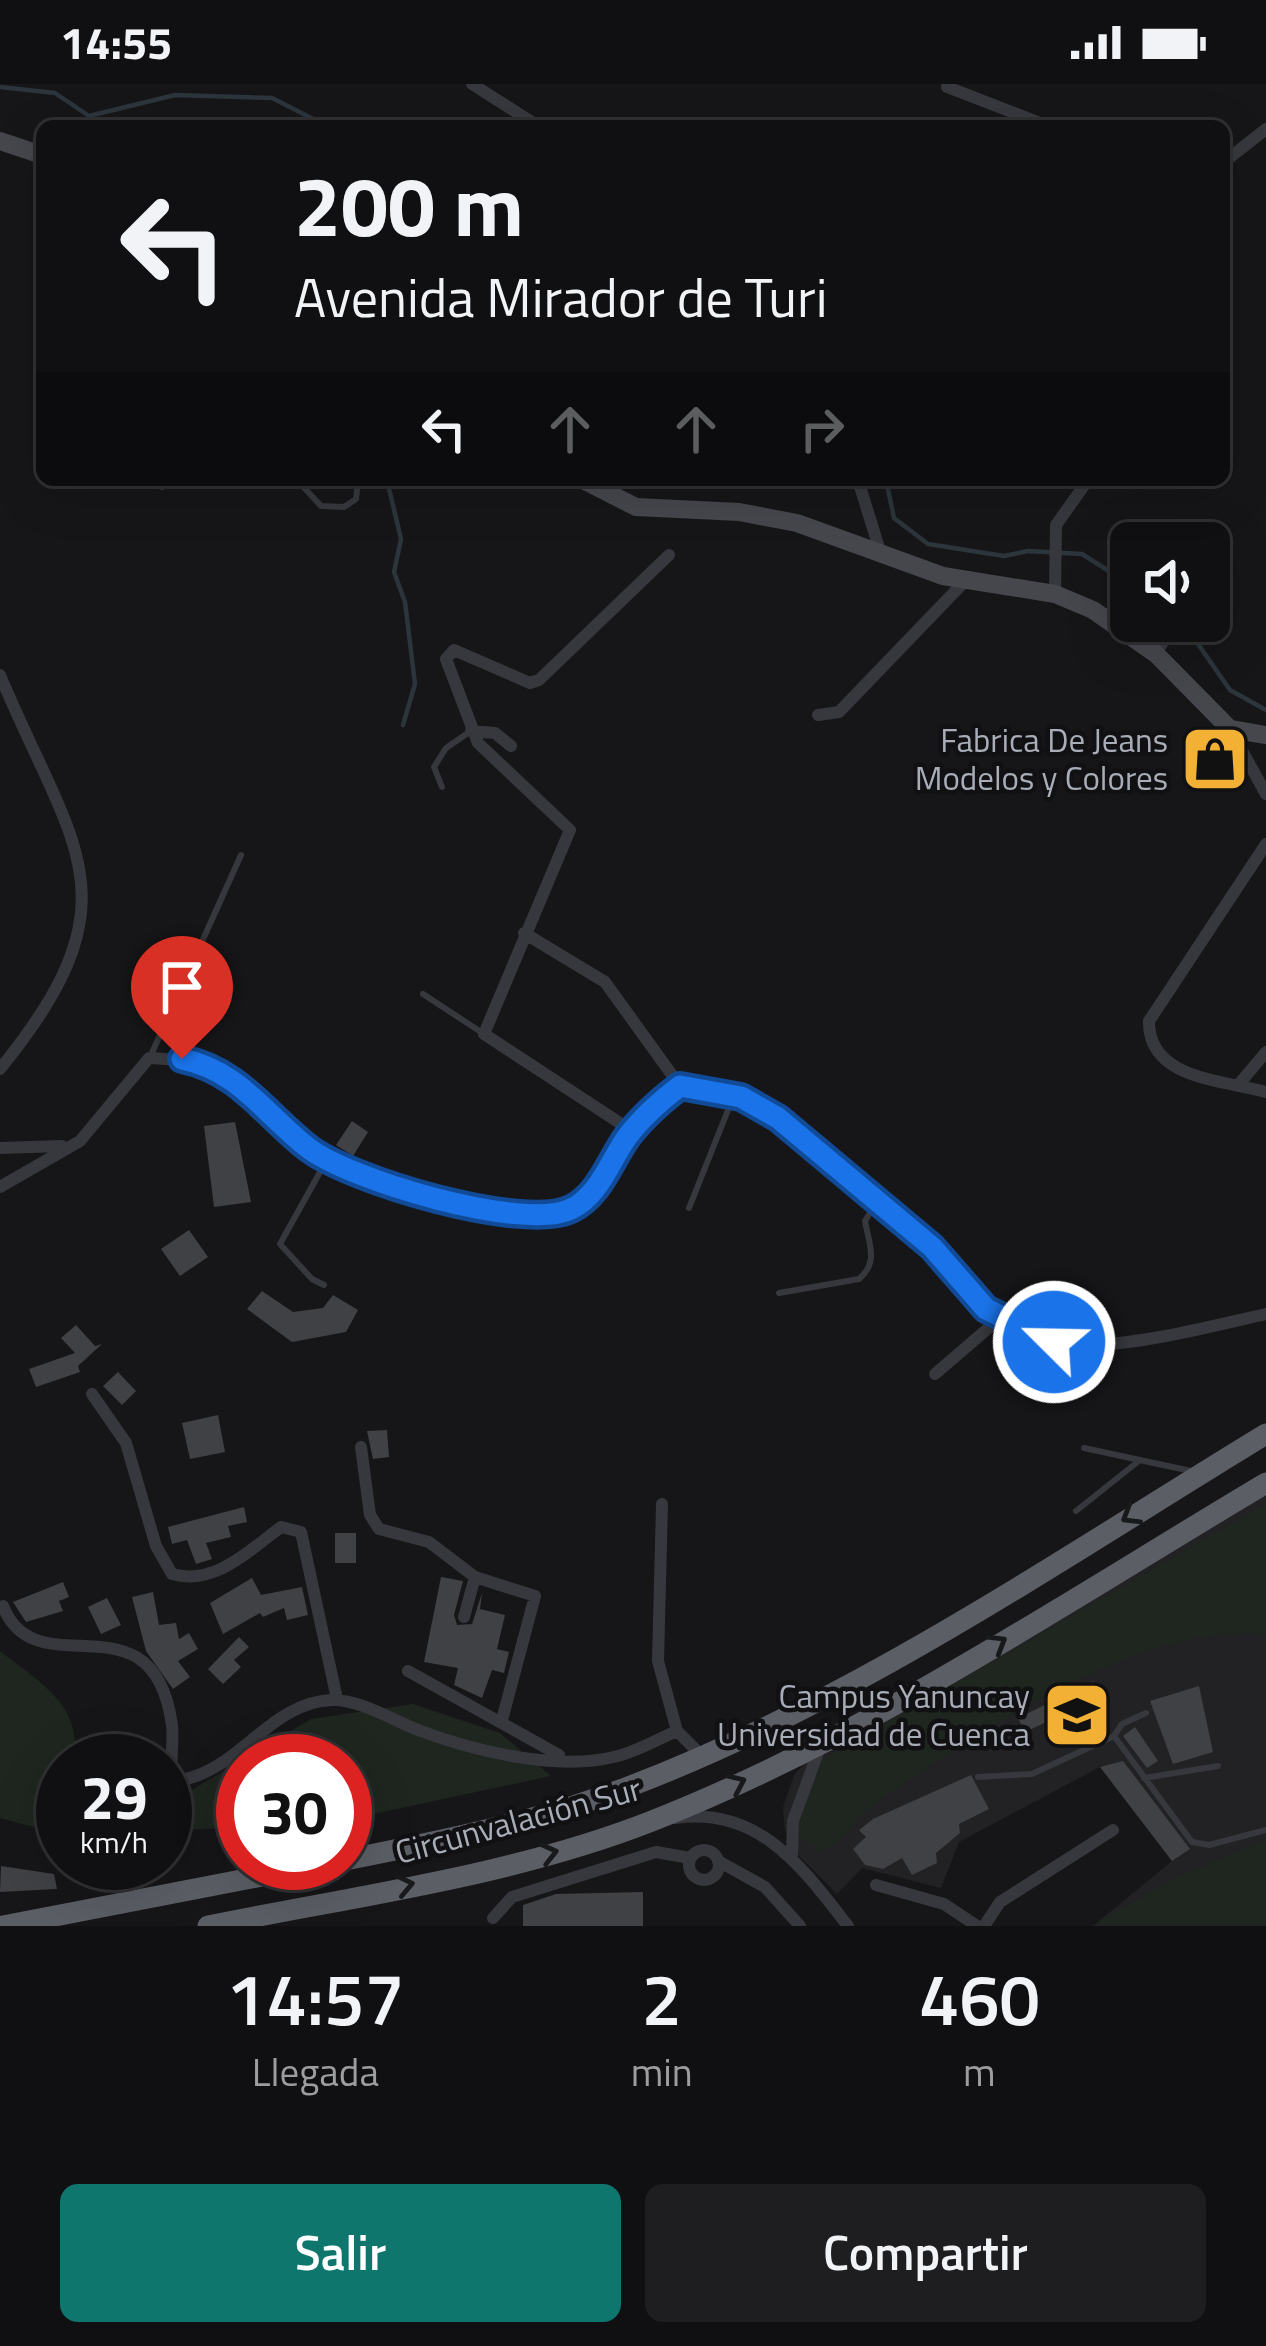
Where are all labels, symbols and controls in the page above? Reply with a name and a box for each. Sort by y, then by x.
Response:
text: 14:55 [60,8,172,76]
text: 200 m [294,141,524,269]
icon: left [96,168,252,324]
text: Avenida Mirador de Turi [294,256,827,338]
icon: left [411,396,477,462]
icon: ahead [537,396,603,462]
icon: ahead [663,396,729,462]
icon: right [789,396,855,462]
map controls [1110,522,1230,642]
button: sound [1110,522,1230,642]
place label: Fabrica De Jeans Modelos y Colores [915,715,1168,803]
shop icon: Fabrica De Jeans Modelos y Colores [1180,724,1250,794]
pin [131,936,233,1059]
icon: arrive [149,954,215,1020]
position arrow [991,1279,1117,1405]
one-way arrow [1121,1502,1143,1525]
one-way arrow [985,1634,1007,1657]
place label: Campus Yanuncay Universidad de Cuenca [717,1671,1030,1759]
school or university icon: Campus Yanuncay Universidad de Cuenca [1042,1680,1112,1750]
speed limit sign: 30 [216,1734,372,1890]
text: 29 [80,1751,148,1842]
street label: Circunvalación Sur [389,1763,647,1877]
one-way arrow [725,1774,746,1798]
text: km/h [80,1819,148,1865]
one-way arrow [539,1842,559,1867]
one-way arrow [395,1873,415,1898]
text: 14:57 [226,1943,405,2053]
text: 2 [642,1943,682,2053]
text: 460 [919,1943,1040,2053]
text: Llegada [252,2042,379,2101]
text: min [631,2042,693,2101]
text: m [963,2042,996,2101]
button: Salir [60,2184,621,2322]
button: Compartir [645,2184,1206,2322]

